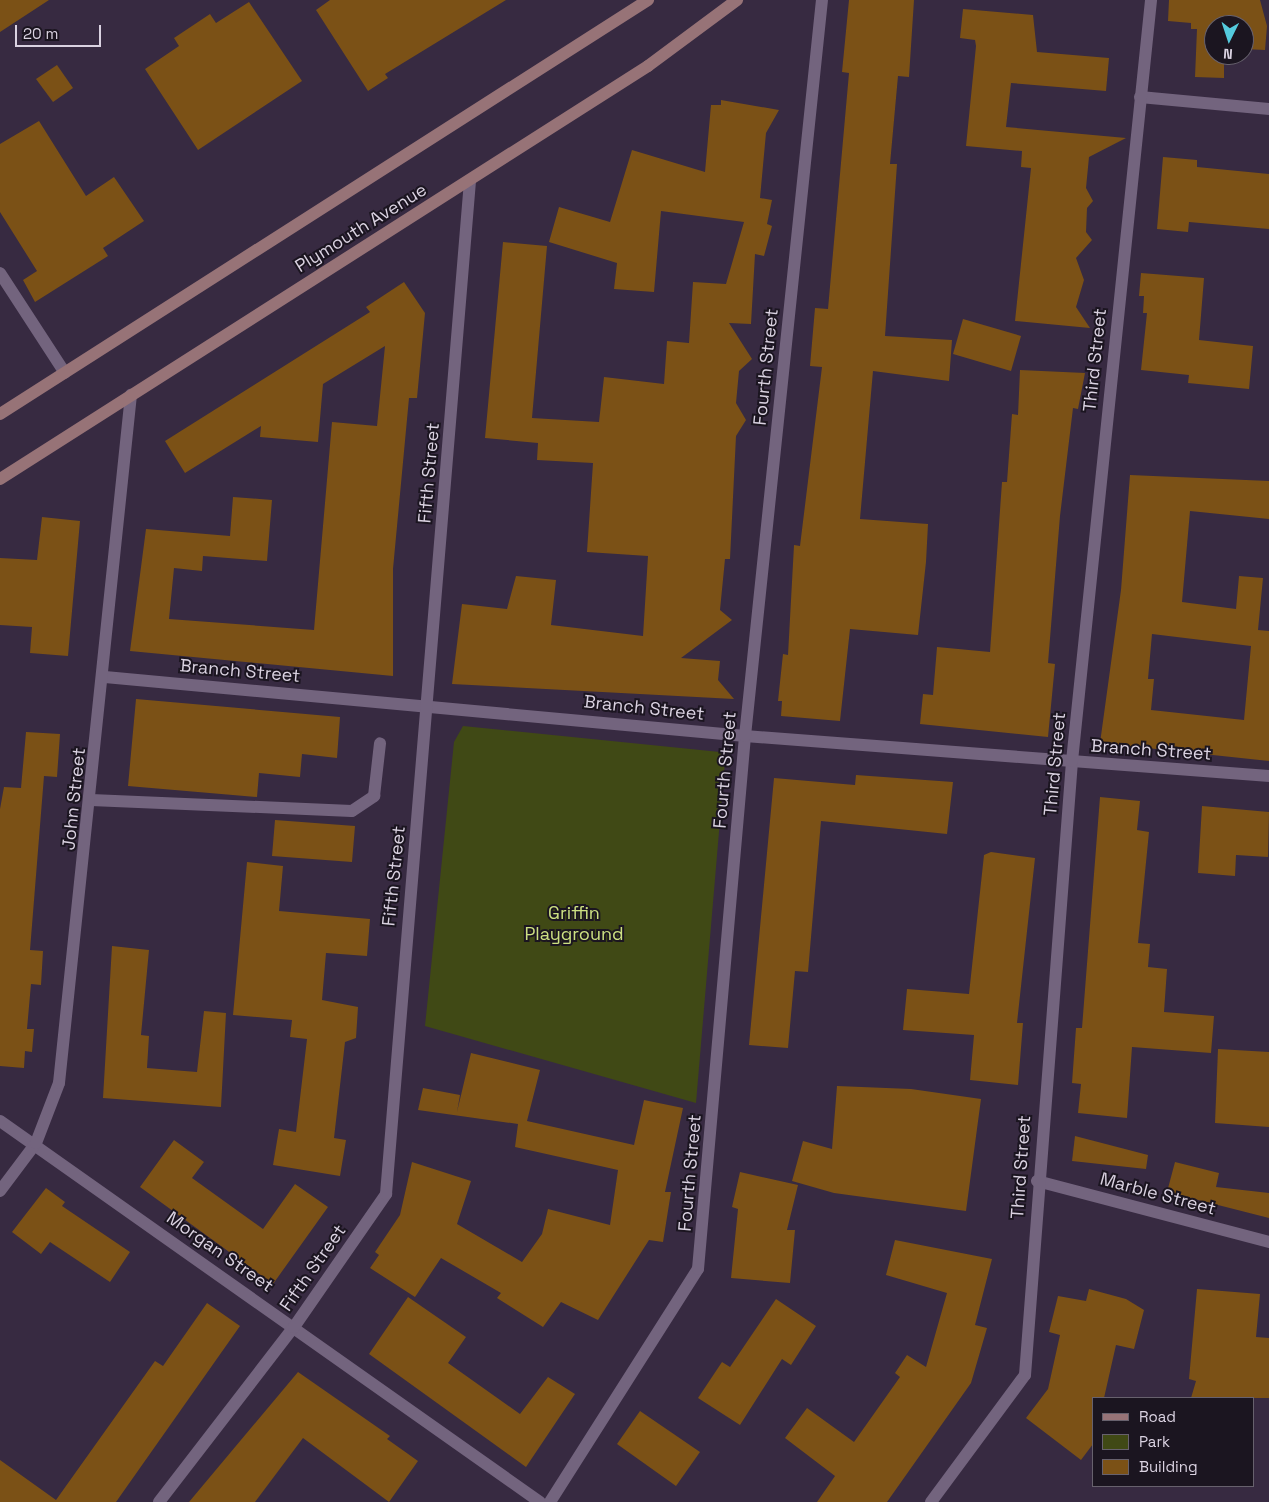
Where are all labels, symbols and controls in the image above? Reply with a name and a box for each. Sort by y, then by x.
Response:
scale bar [18,15,104,47]
north arrow [1204,15,1254,65]
text: 20 m [23,24,58,43]
text: N [1223,45,1233,63]
street label: Plymouth Avenue [291,179,431,277]
street label: Fourth Street [749,307,783,427]
street label: Third Street [1079,307,1111,413]
street label: Fifth Street [414,422,444,524]
street label: Branch Street [179,655,301,687]
street label: Branch Street [583,691,705,725]
street label: Fourth Street [709,711,741,829]
street label: Third Street [1040,711,1070,817]
street label: Branch Street [1090,735,1212,765]
street label: John Street [58,747,90,851]
street label: Fifth Street [378,825,410,927]
park label: Griffin Playground [524,903,624,946]
street label: Fourth Street [674,1114,706,1232]
street label: Third Street [1007,1115,1035,1219]
street label: Marble Street [1098,1168,1218,1220]
street label: Morgan Street [162,1207,278,1297]
street label: Fifth Street [275,1221,351,1315]
legend [1092,1397,1254,1487]
text: Road [1139,1407,1176,1426]
text: Park [1139,1432,1170,1451]
text: Building [1139,1457,1198,1476]

